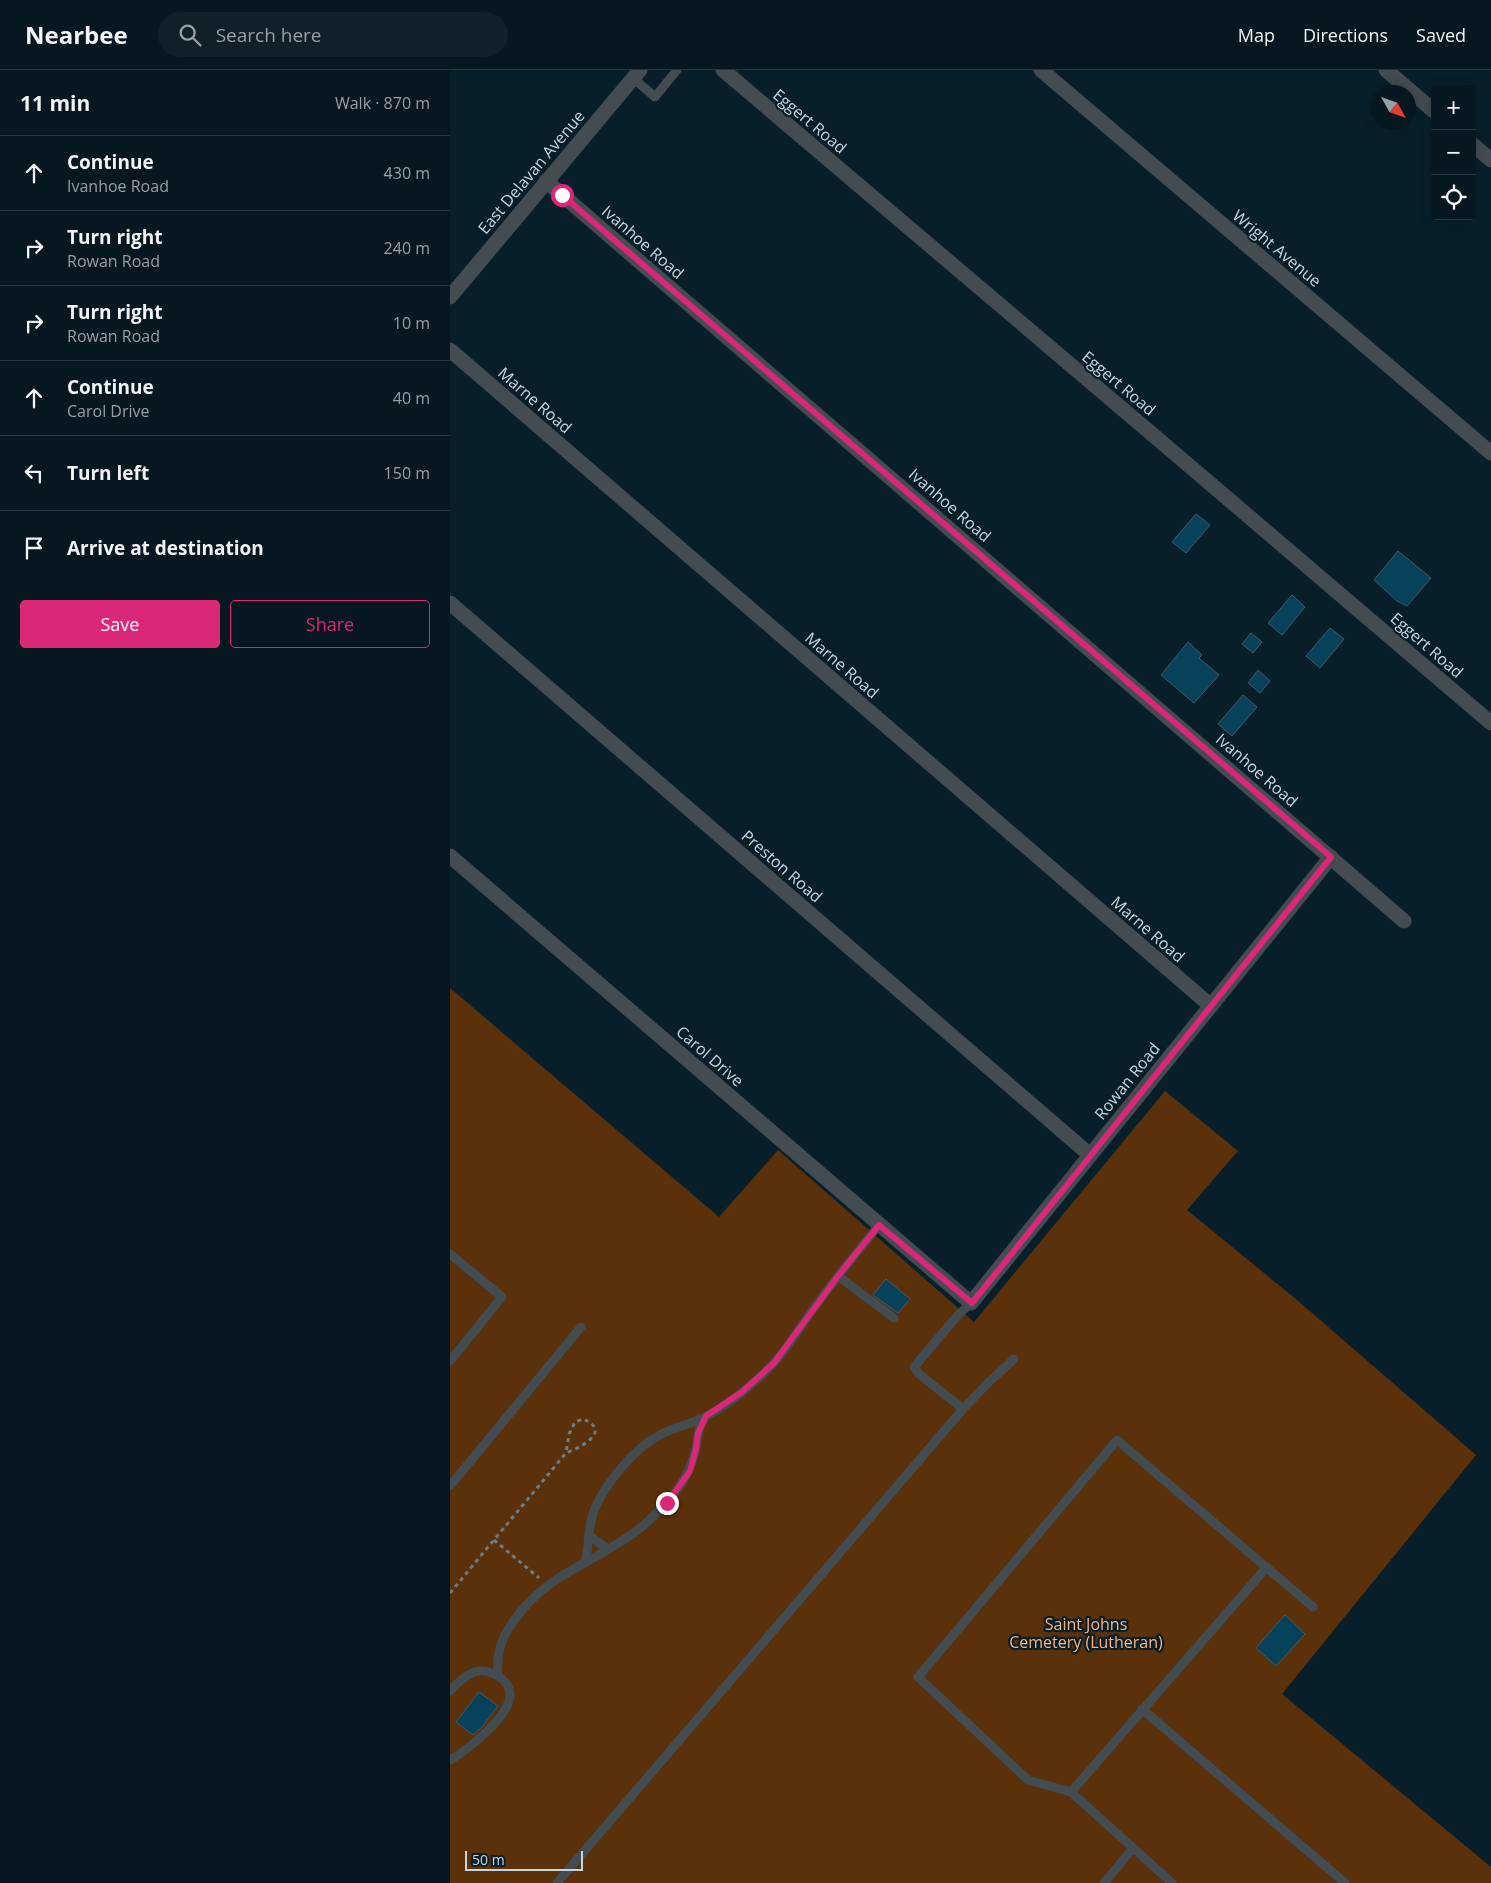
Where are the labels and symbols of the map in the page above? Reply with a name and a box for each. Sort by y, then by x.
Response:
street label: Eggert Road [769,84,851,158]
north arrow [1371,85,1416,130]
street label: East Delavan Avenue [473,105,589,239]
route start [551,184,574,207]
street label: Ivanhoe Road [597,200,689,284]
street label: Wright Avenue [1228,204,1326,292]
street label: Eggert Road [1078,346,1160,420]
street label: Marne Road [493,362,577,438]
street label: Ivanhoe Road [904,463,996,547]
street label: Eggert Road [1386,607,1468,683]
street label: Marne Road [800,627,884,703]
street label: Ivanhoe Road [1211,728,1303,812]
street label: Preston Road [737,825,827,907]
street label: Marne Road [1106,891,1190,967]
street label: Carol Drive [672,1021,748,1091]
street label: Rowan Road [1089,1038,1165,1124]
route end [656,1492,679,1515]
park label: Saint Johns Cemetery (Lutheran) [1009,1613,1163,1653]
scale bar [465,1848,582,1871]

